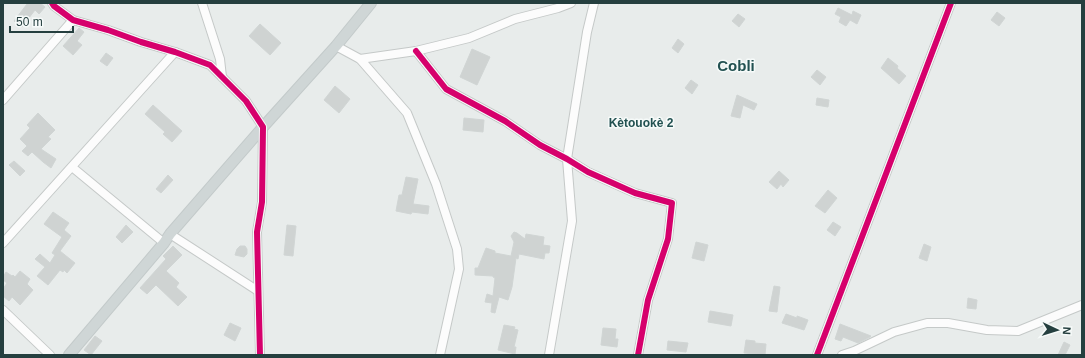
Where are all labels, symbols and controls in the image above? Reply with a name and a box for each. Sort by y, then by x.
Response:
scale bar [10,8,73,34]
text: 50 m [16,15,43,29]
district label: Cobli [717,57,755,74]
district label: Kètouokè 2 [609,116,674,130]
north arrow [1037,310,1077,350]
text: N [1061,326,1073,335]

